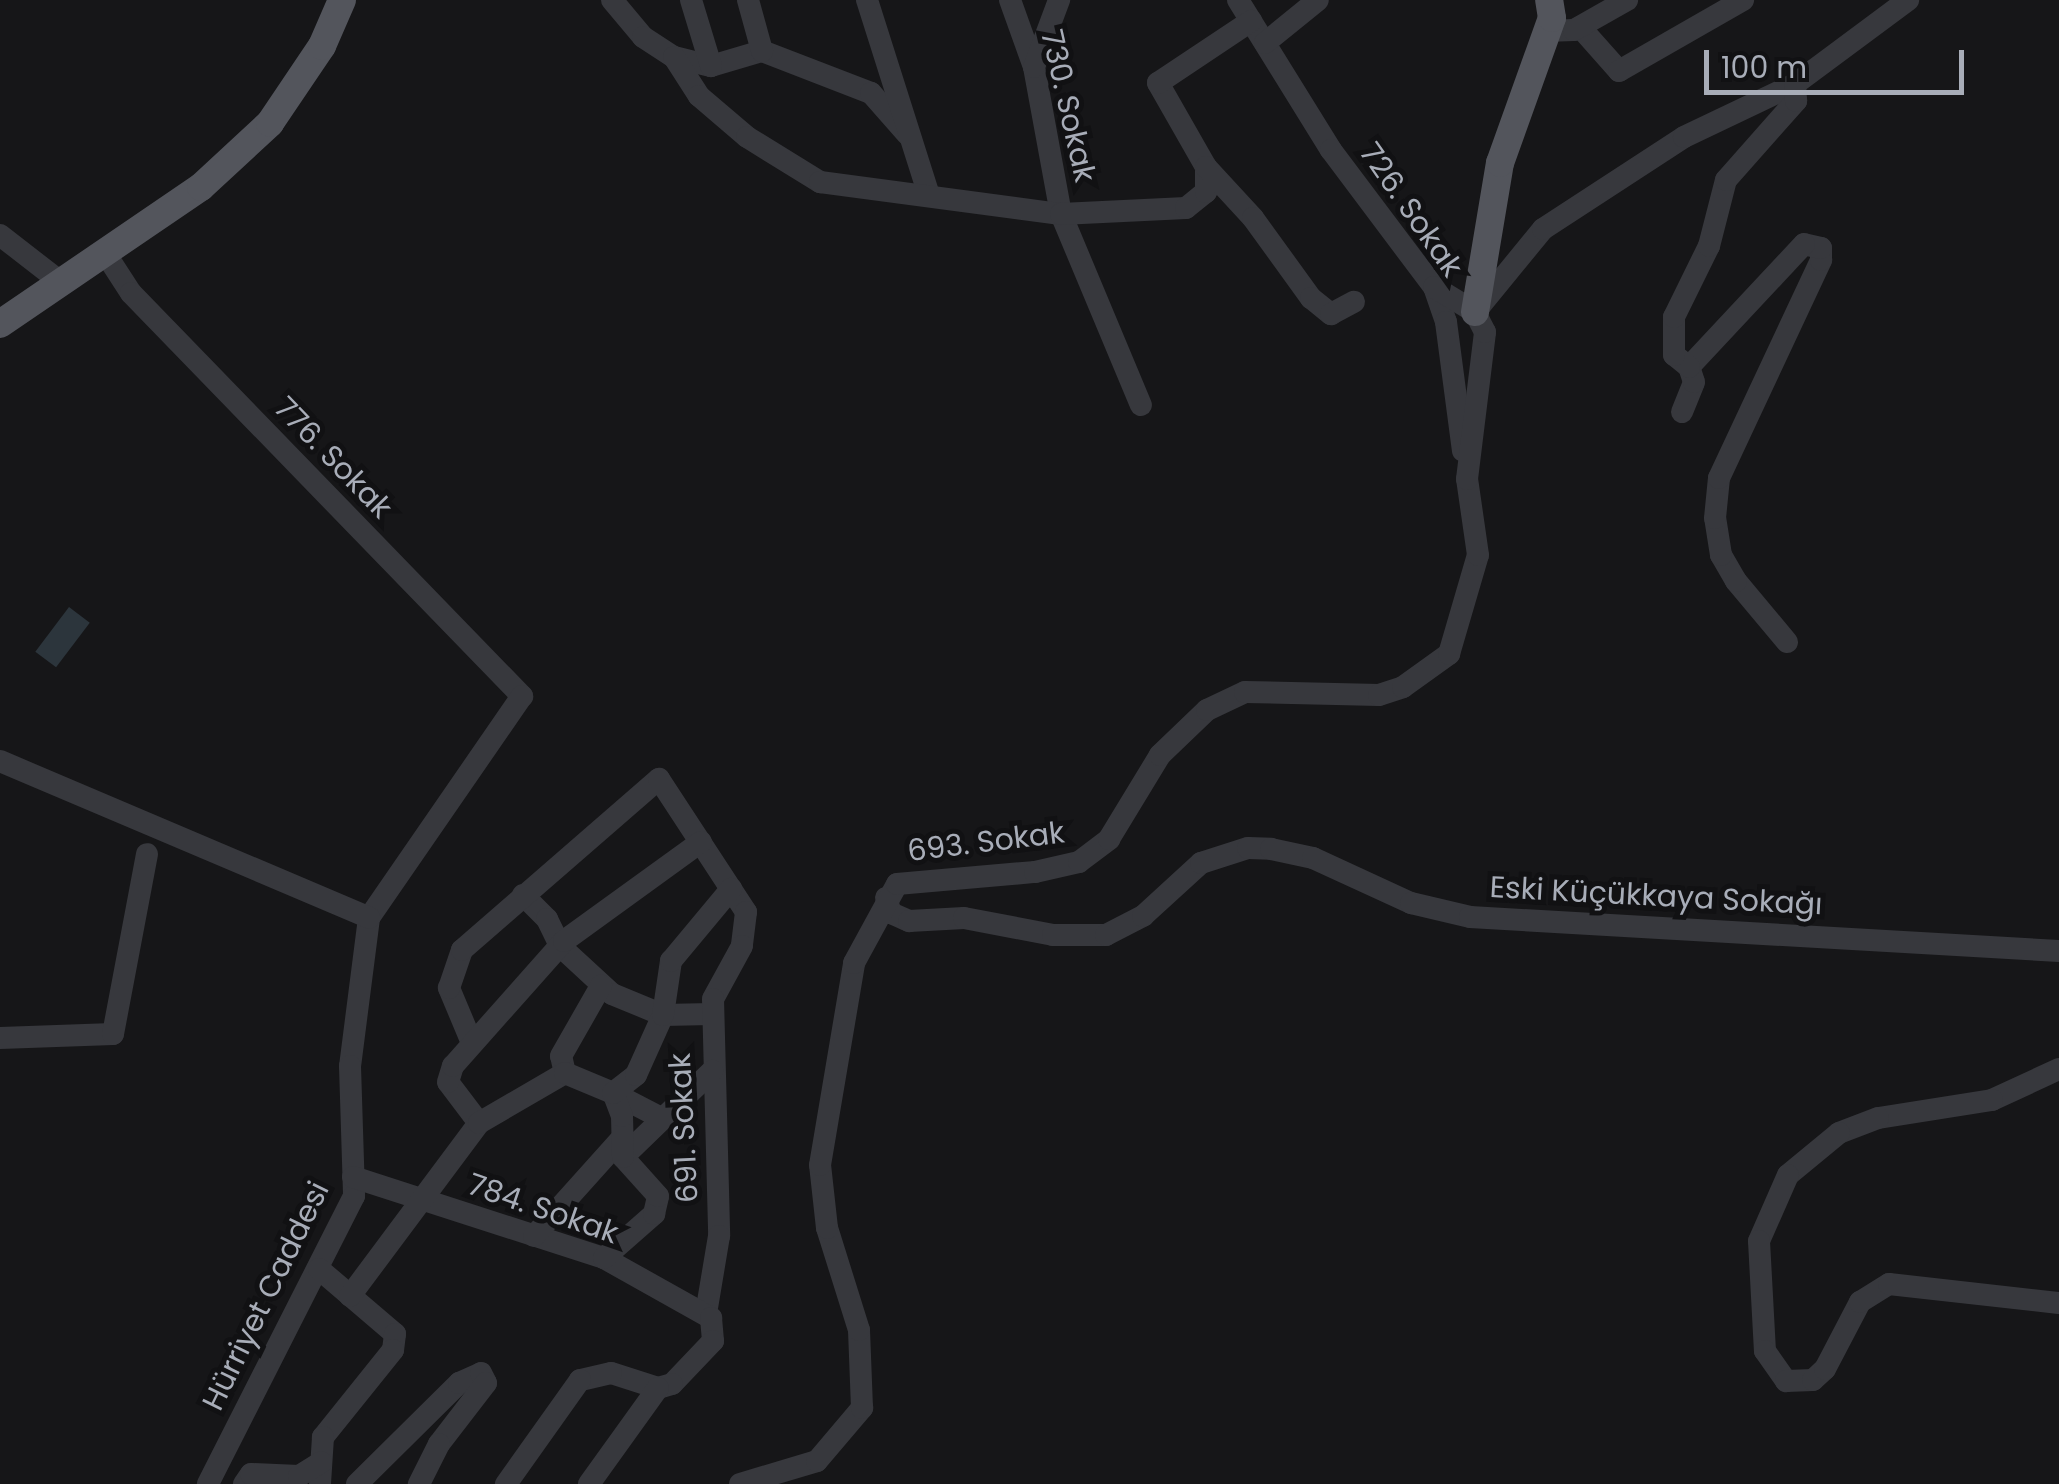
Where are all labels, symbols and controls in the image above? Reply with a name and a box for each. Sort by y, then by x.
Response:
street label: 730. Sokak [1033,26,1103,186]
scale bar [1709,30,1969,92]
text: 100 m [1721,46,1807,89]
street label: 726. Sokak [1352,136,1470,284]
street label: 776. Sokak [267,390,399,526]
street label: 693. Sokak [905,815,1067,869]
street label: Eski Küçükkaya Sokağı [1489,869,1823,923]
street label: 691. Sokak [662,1052,706,1204]
street label: 784. Sokak [463,1167,623,1251]
street label: Hürriyet Caddesi [195,1176,337,1416]

